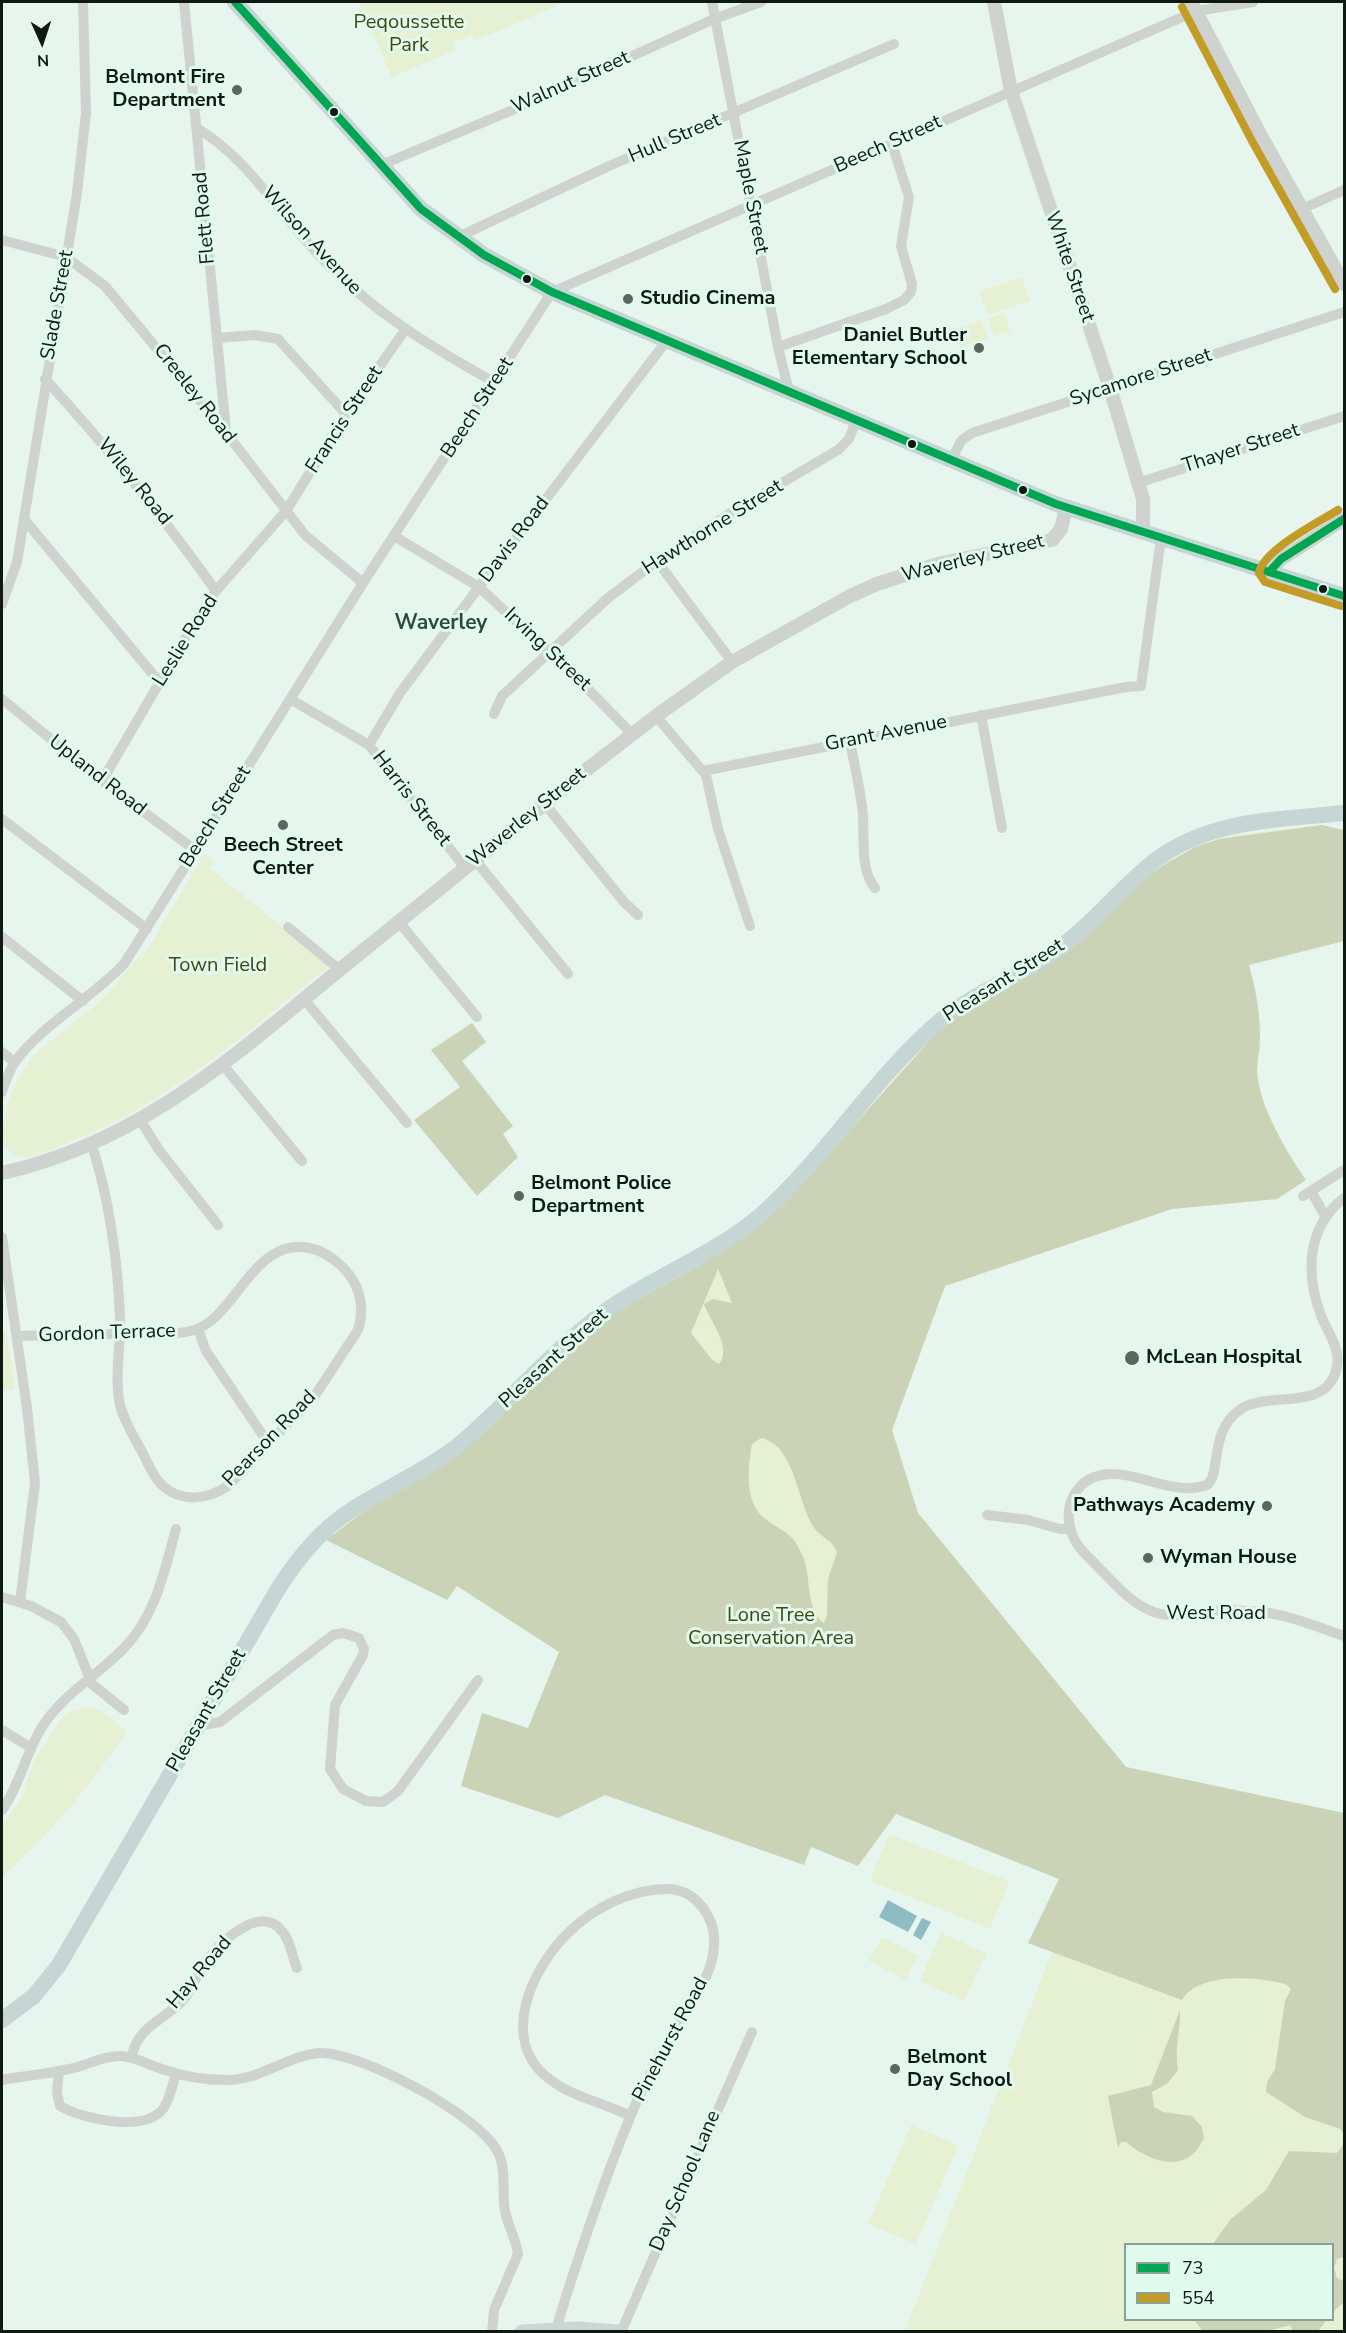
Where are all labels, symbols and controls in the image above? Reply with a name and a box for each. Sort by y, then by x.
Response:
park label: Peqoussette Park [353,11,465,58]
north arrow [12,12,72,72]
street label: Walnut Street [508,46,634,120]
text: N [36,49,49,71]
place label: Belmont Fire Department [105,66,225,113]
marker: Belmont Fire Department [230,83,244,97]
unlabelled marker [328,106,340,118]
street label: Hull Street [625,109,725,169]
street label: Beech Street [831,111,945,179]
street label: Maple Street [727,138,773,256]
street label: Flett Road [189,171,221,265]
street label: Wilson Avenue [256,182,366,300]
street label: White Street [1039,209,1099,325]
street label: Slade Street [37,248,79,362]
unlabelled marker [521,273,533,285]
place label: Studio Cinema [640,287,775,311]
marker: Studio Cinema [621,292,635,306]
place label: Daniel Butler Elementary School [792,324,967,371]
street label: Creeley Road [148,339,240,449]
marker: Daniel Butler Elementary School [972,341,986,355]
street label: Sycamore Street [1067,344,1215,412]
street label: Beech Street [437,353,519,463]
street label: Francis Street [301,362,389,478]
street label: Thayer Street [1179,419,1303,479]
street label: Wiley Road [92,434,176,530]
unlabelled marker [906,438,918,450]
street label: Hawthorne Street [638,475,788,581]
unlabelled marker [1017,484,1029,496]
street label: Davis Road [475,492,555,588]
street label: Waverley Street [899,530,1047,588]
unlabelled marker [1317,583,1329,595]
street label: Leslie Road [148,591,224,691]
street label: Irving Street [498,604,596,696]
district label: Waverley [395,611,487,637]
street label: Grant Avenue [823,710,949,758]
street label: Upland Road [43,730,151,822]
street label: Harris Street [366,747,456,851]
street label: Beech Street [175,762,257,872]
street label: Waverley Street [463,763,591,873]
marker: Beech Street Center [276,818,290,832]
place label: Beech Street Center [223,834,343,881]
street label: Pleasant Street [939,934,1069,1028]
park label: Town Field [169,954,267,978]
place label: Belmont Police Department [531,1172,671,1219]
marker: Belmont Police Department [512,1189,526,1203]
street label: Pleasant Street [495,1304,613,1414]
street label: Gordon Terrace [38,1320,176,1348]
place label: McLean Hospital [1146,1346,1302,1370]
marker: McLean Hospital [1123,1349,1141,1367]
street label: Pearson Road [218,1386,322,1492]
place label: Pathways Academy [1073,1494,1255,1518]
marker: Pathways Academy [1260,1499,1274,1513]
place label: Wyman House [1160,1546,1297,1570]
marker: Wyman House [1141,1551,1155,1565]
street label: West Road [1166,1602,1266,1626]
park label: Lone Tree Conservation Area [688,1604,854,1651]
street label: Pleasant Street [162,1645,252,1777]
street label: Hay Road [163,1932,237,2014]
street label: Pinehurst Road [628,1974,714,2106]
place label: Belmont Day School [907,2046,1012,2093]
marker: Belmont Day School [888,2062,902,2076]
street label: Day School Lane [646,2107,726,2255]
legend [1124,2243,1334,2321]
text: 73 [1182,2256,1204,2280]
text: 554 [1182,2286,1214,2310]

